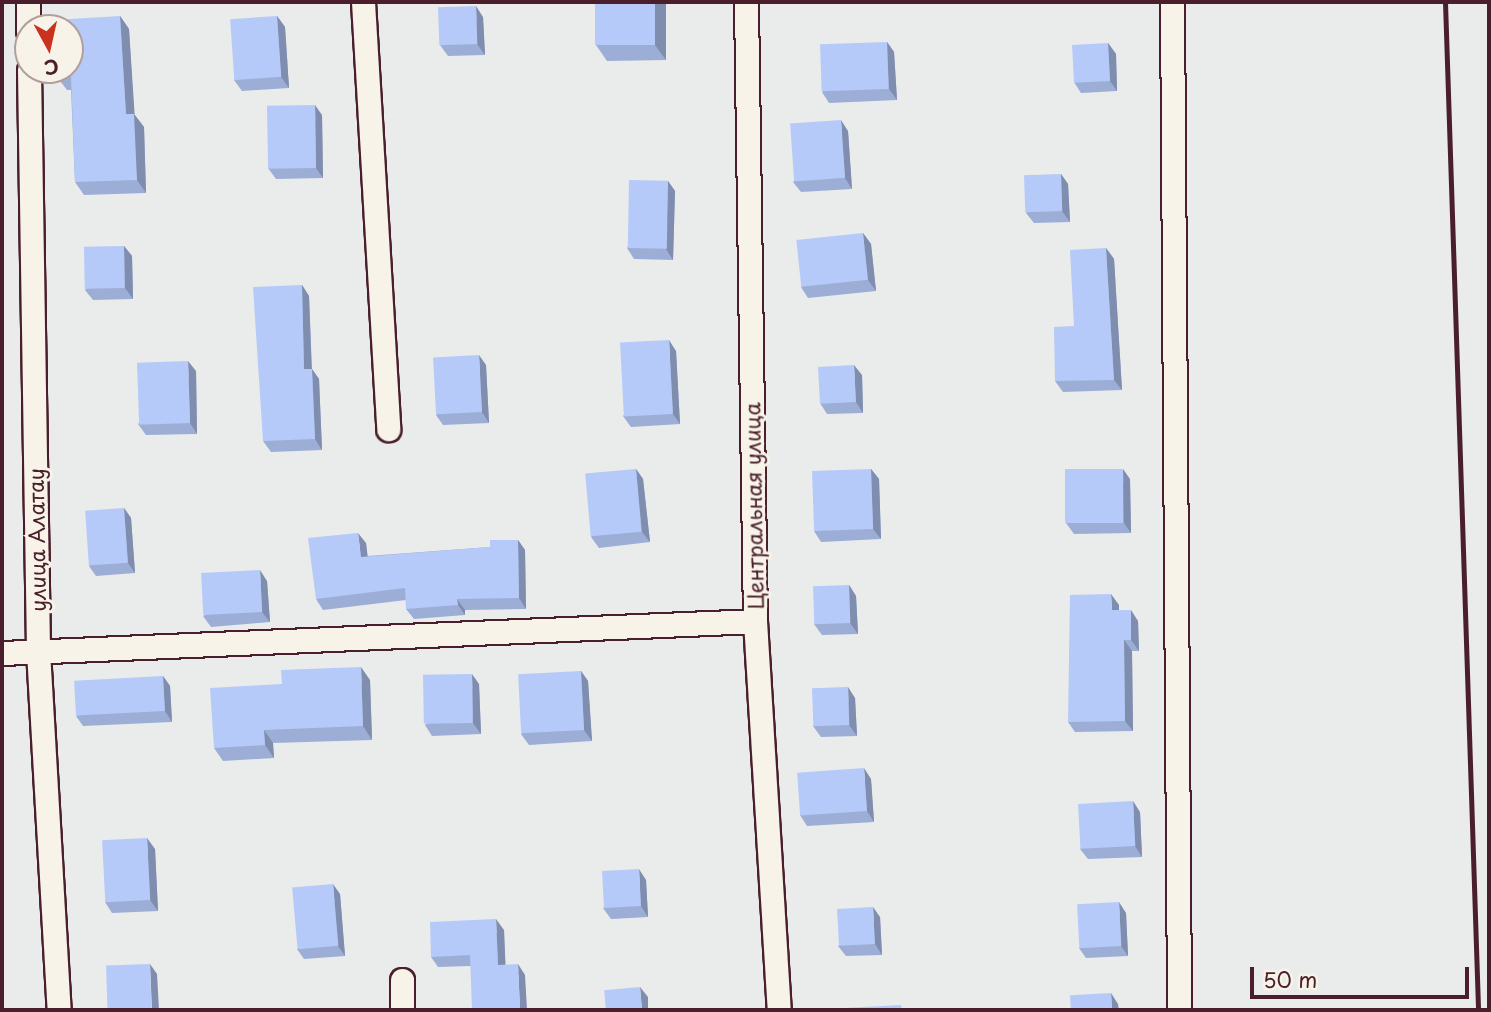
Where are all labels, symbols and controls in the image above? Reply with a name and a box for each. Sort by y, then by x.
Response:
north arrow [14,14,84,84]
text: С [43,53,61,83]
street label: Центральная улица [739,402,767,610]
street label: улица Алатау [22,467,50,613]
scale bar [1253,953,1472,997]
text: 50 m [1263,963,1317,995]

